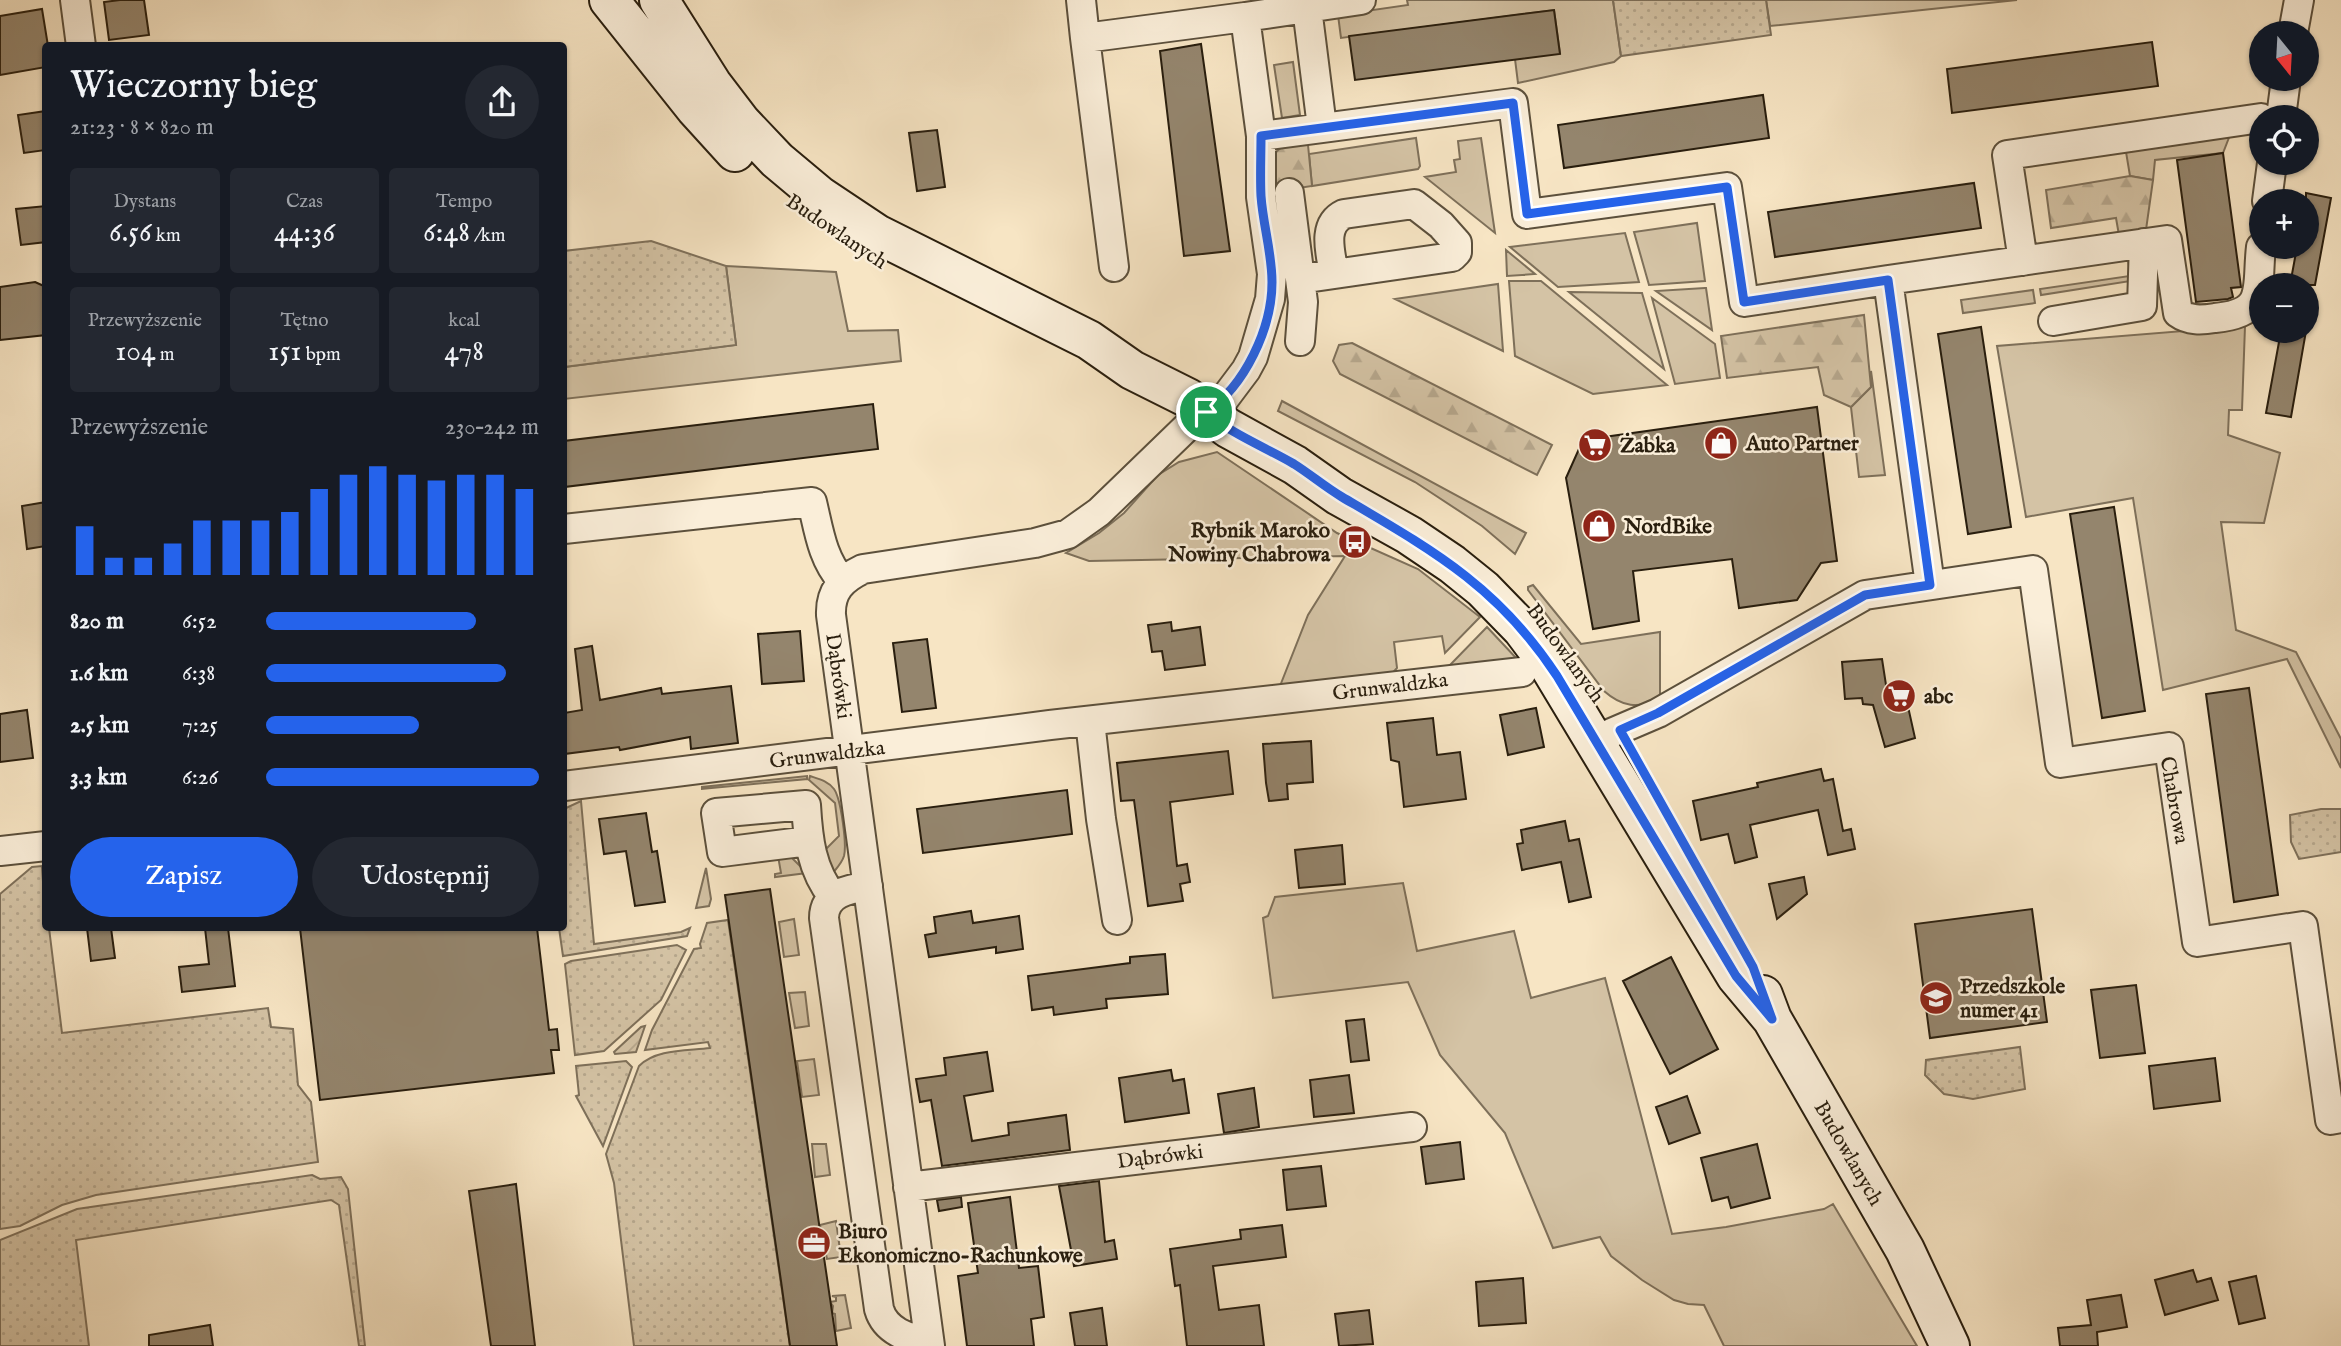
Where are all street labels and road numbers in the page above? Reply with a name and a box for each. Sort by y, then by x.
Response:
street label: Budowlanych [780,188,892,276]
street label: Budowlanych [1520,599,1610,709]
street label: Dąbrówki [818,632,857,721]
street label: Grunwaldzka [1331,667,1450,708]
street label: Grunwaldzka [768,735,887,776]
street label: Chabrowa [2153,755,2195,847]
street label: Budowlanych [1807,1096,1889,1211]
street label: Dąbrówki [1116,1139,1205,1176]

